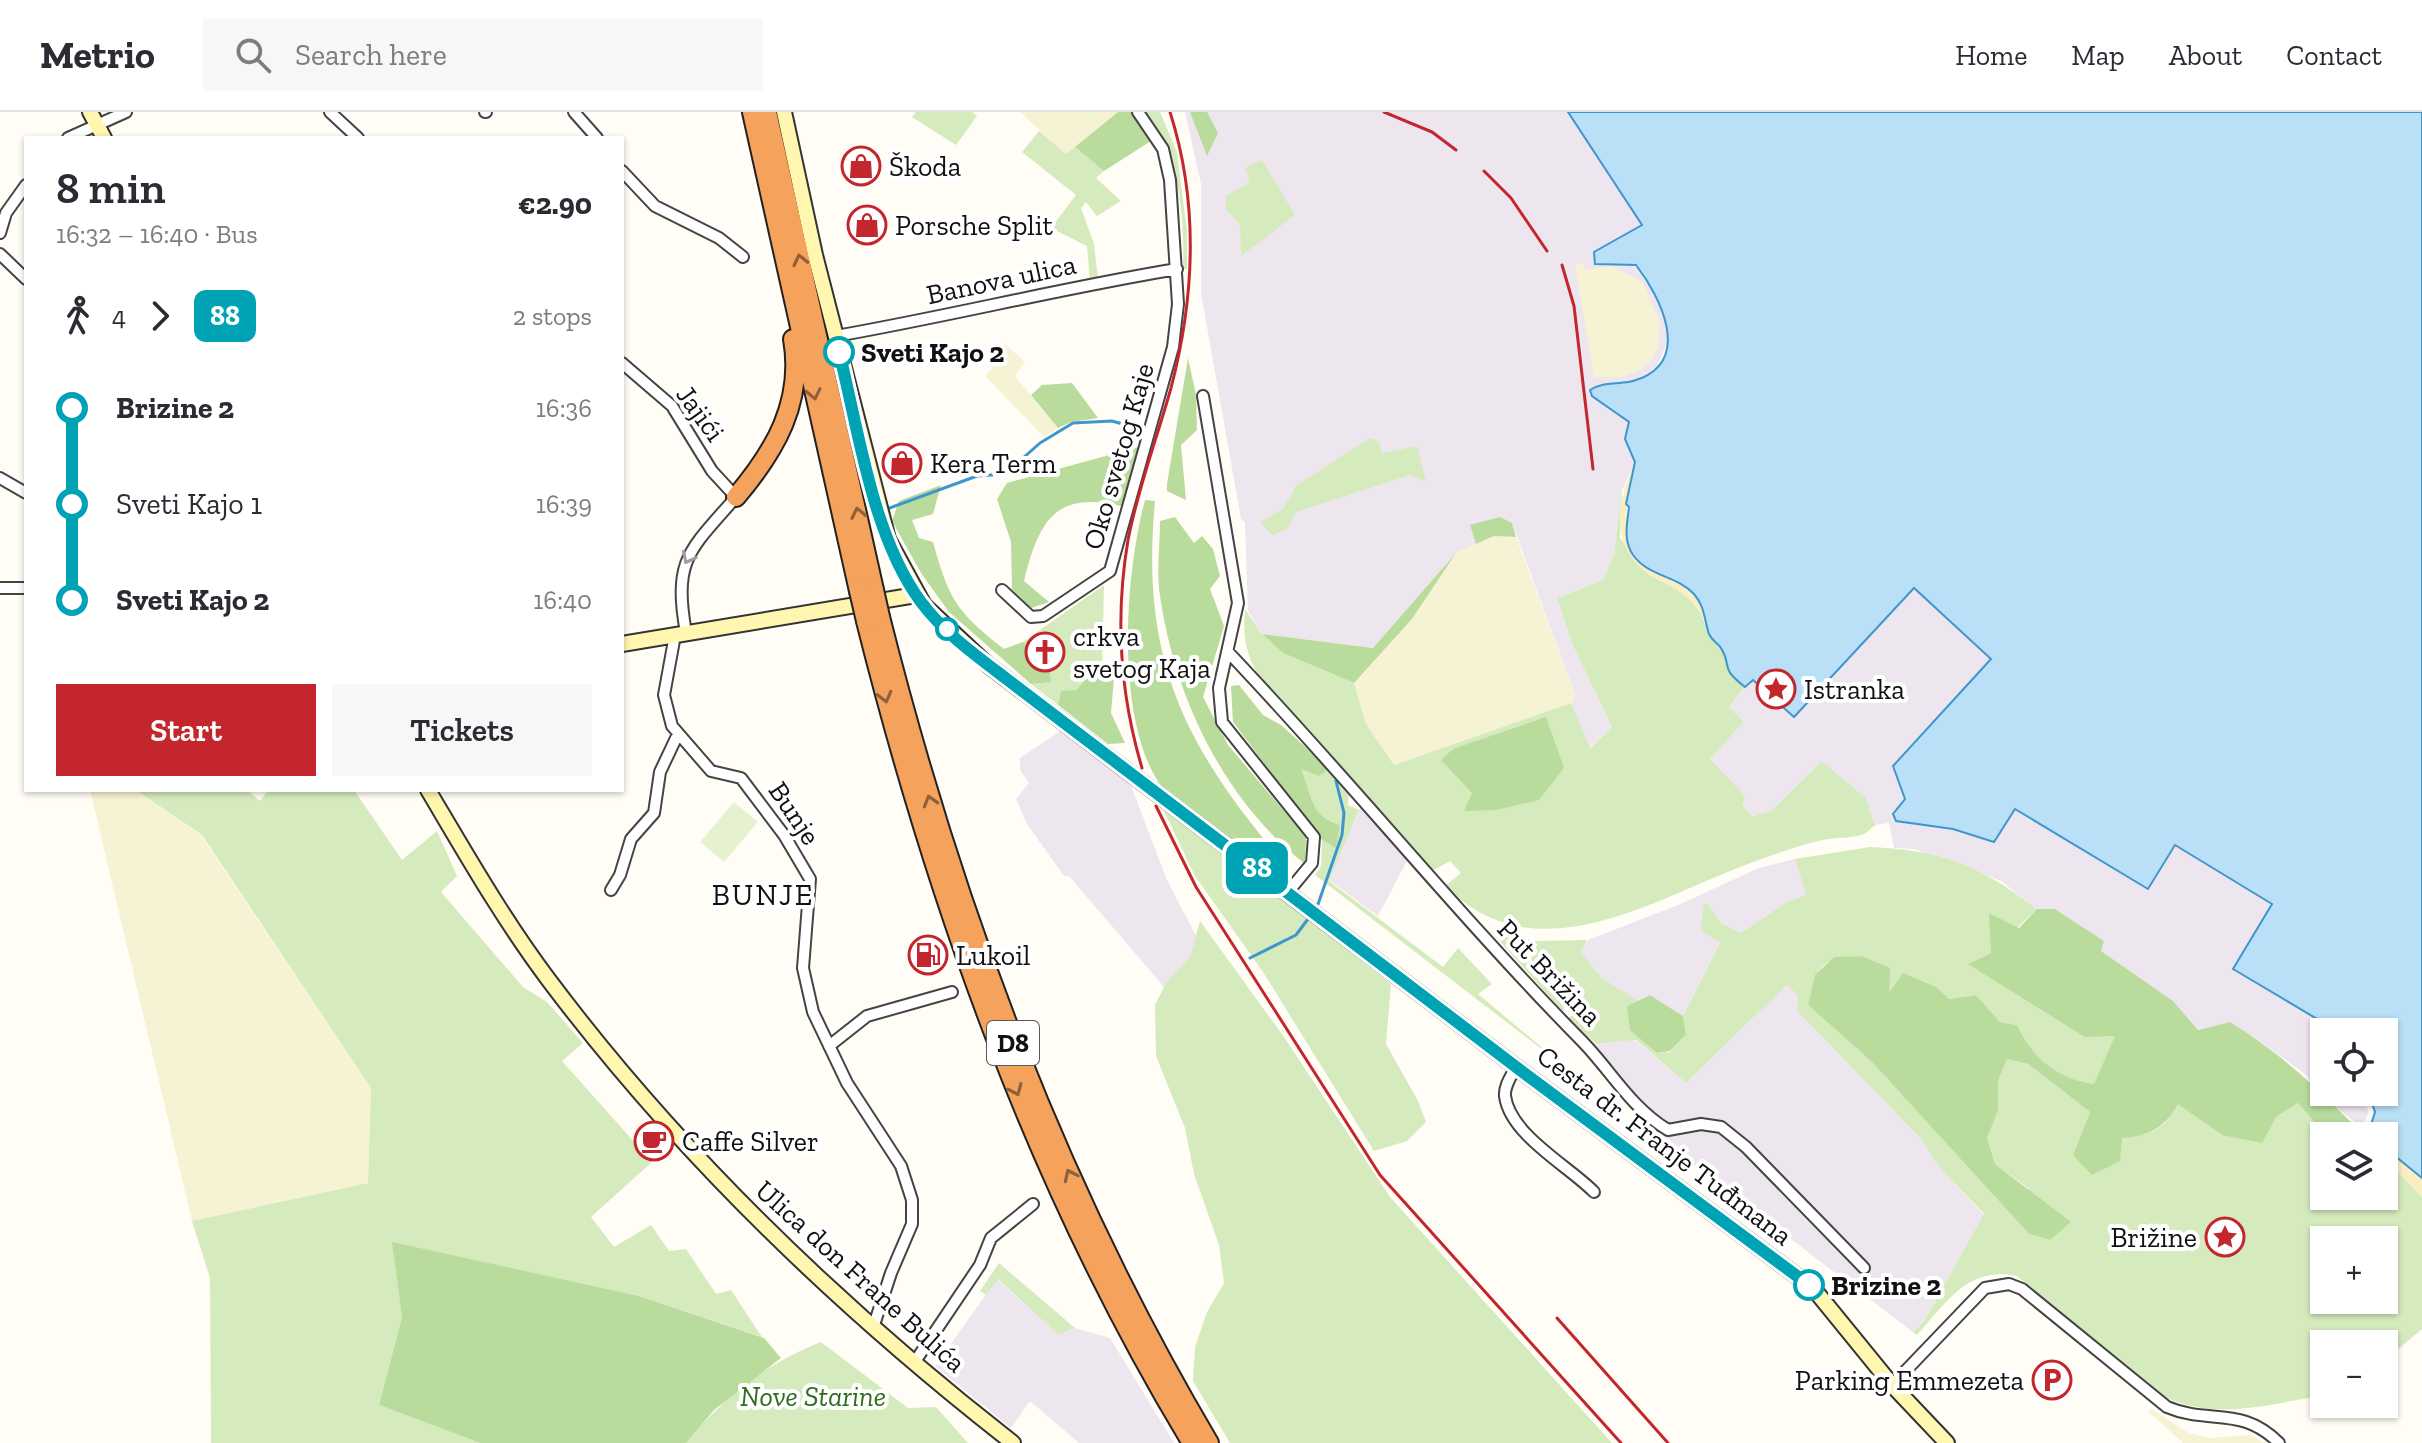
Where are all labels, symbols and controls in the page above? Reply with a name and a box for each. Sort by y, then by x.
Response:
search box [203,19,763,91]
text: Metrio [40,32,155,78]
icon: search [231,33,275,77]
text: Search here [295,37,447,73]
text: Home [1955,39,2027,72]
text: Map [2071,39,2125,72]
text: About [2169,39,2242,72]
text: Contact [2286,39,2382,72]
shop icon: Škoda [840,145,882,187]
place label: Škoda [889,150,962,183]
text: 8 min [56,161,166,214]
text: €2.90 [518,186,592,222]
shop icon: Porsche Split [846,204,888,246]
place label: Porsche Split [895,209,1054,242]
text: 16:32 – 16:40 · Bus [56,218,258,250]
street label: Banova ulica [923,247,1079,311]
one-way arrow [792,254,809,267]
icon: walk [56,294,100,338]
icon: forward [138,294,182,338]
text: 88 [210,299,240,332]
text: 4 [112,300,126,332]
text: 2 stops [513,300,592,332]
place label: Sveti Kajo 2 [861,336,1004,369]
marker: Sveti Kajo 2 [824,337,854,367]
street label: Oko svetog Kaje [1076,359,1161,553]
street label: Jajići [669,379,732,448]
one-way arrow [805,387,822,400]
text: Brizine 2 [116,390,234,426]
text: 16:36 [536,392,592,424]
shop icon: Kera Term [881,442,923,484]
place label: Kera Term [930,447,1056,480]
text: Sveti Kajo 1 [116,486,262,522]
text: 16:39 [536,488,592,520]
one-way arrow [850,507,867,520]
one-way arrow [683,550,698,564]
text: Sveti Kajo 2 [116,582,269,618]
text: 16:40 [533,584,592,616]
unlabelled marker [936,618,958,640]
place label: crkva svetog Kaja [1073,620,1211,685]
church icon: crkva svetog Kaja [1024,631,1066,673]
place icon: Istranka [1755,668,1797,710]
place label: Istranka [1804,673,1905,706]
button: Start [56,684,316,776]
button: Tickets [332,684,592,776]
one-way arrow [876,689,893,703]
street label: Bunje [762,775,828,851]
one-way arrow [923,795,939,808]
line badge: 88 [1221,842,1293,894]
text: 88 [1242,851,1272,884]
district label: BUNJE [712,877,814,913]
street label: Put Brižina [1491,912,1609,1033]
fuel station icon: Lukoil [907,934,949,976]
place label: Lukoil [956,939,1030,972]
map controls [2310,1018,2398,1418]
button: locate [2310,1018,2398,1106]
road number: D8 [987,1021,1039,1065]
street label: Cesta dr. Franje Tuđmana [1531,1039,1799,1252]
one-way arrow [1006,1082,1022,1096]
cafe icon: Caffe Silver [633,1120,675,1162]
button: layers [2310,1122,2398,1210]
place label: Caffe Silver [682,1125,819,1158]
one-way arrow [1064,1169,1080,1183]
street label: Ulica don Frane Bulića [749,1173,973,1380]
place icon: Brižine [2204,1216,2246,1258]
place label: Brižine [2110,1221,2197,1254]
button: + [2310,1226,2398,1314]
place label: Brizine 2 [1831,1269,1941,1302]
marker: Brizine 2 [1794,1270,1824,1300]
button: − [2310,1330,2398,1418]
parking icon: Parking Emmezeta [2031,1359,2073,1401]
place label: Parking Emmezeta [1795,1364,2024,1397]
park label: Nove Starine [740,1380,886,1413]

